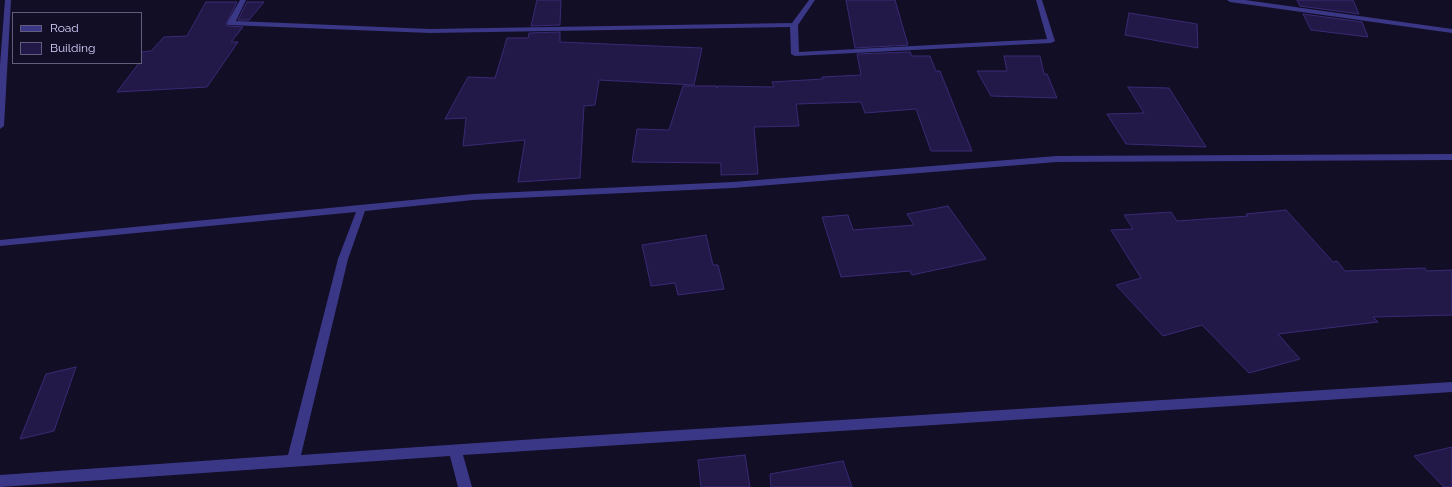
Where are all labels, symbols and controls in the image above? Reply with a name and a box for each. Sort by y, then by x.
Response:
legend [12,12,142,64]
text: Road [50,21,79,35]
text: Building [50,41,96,55]

